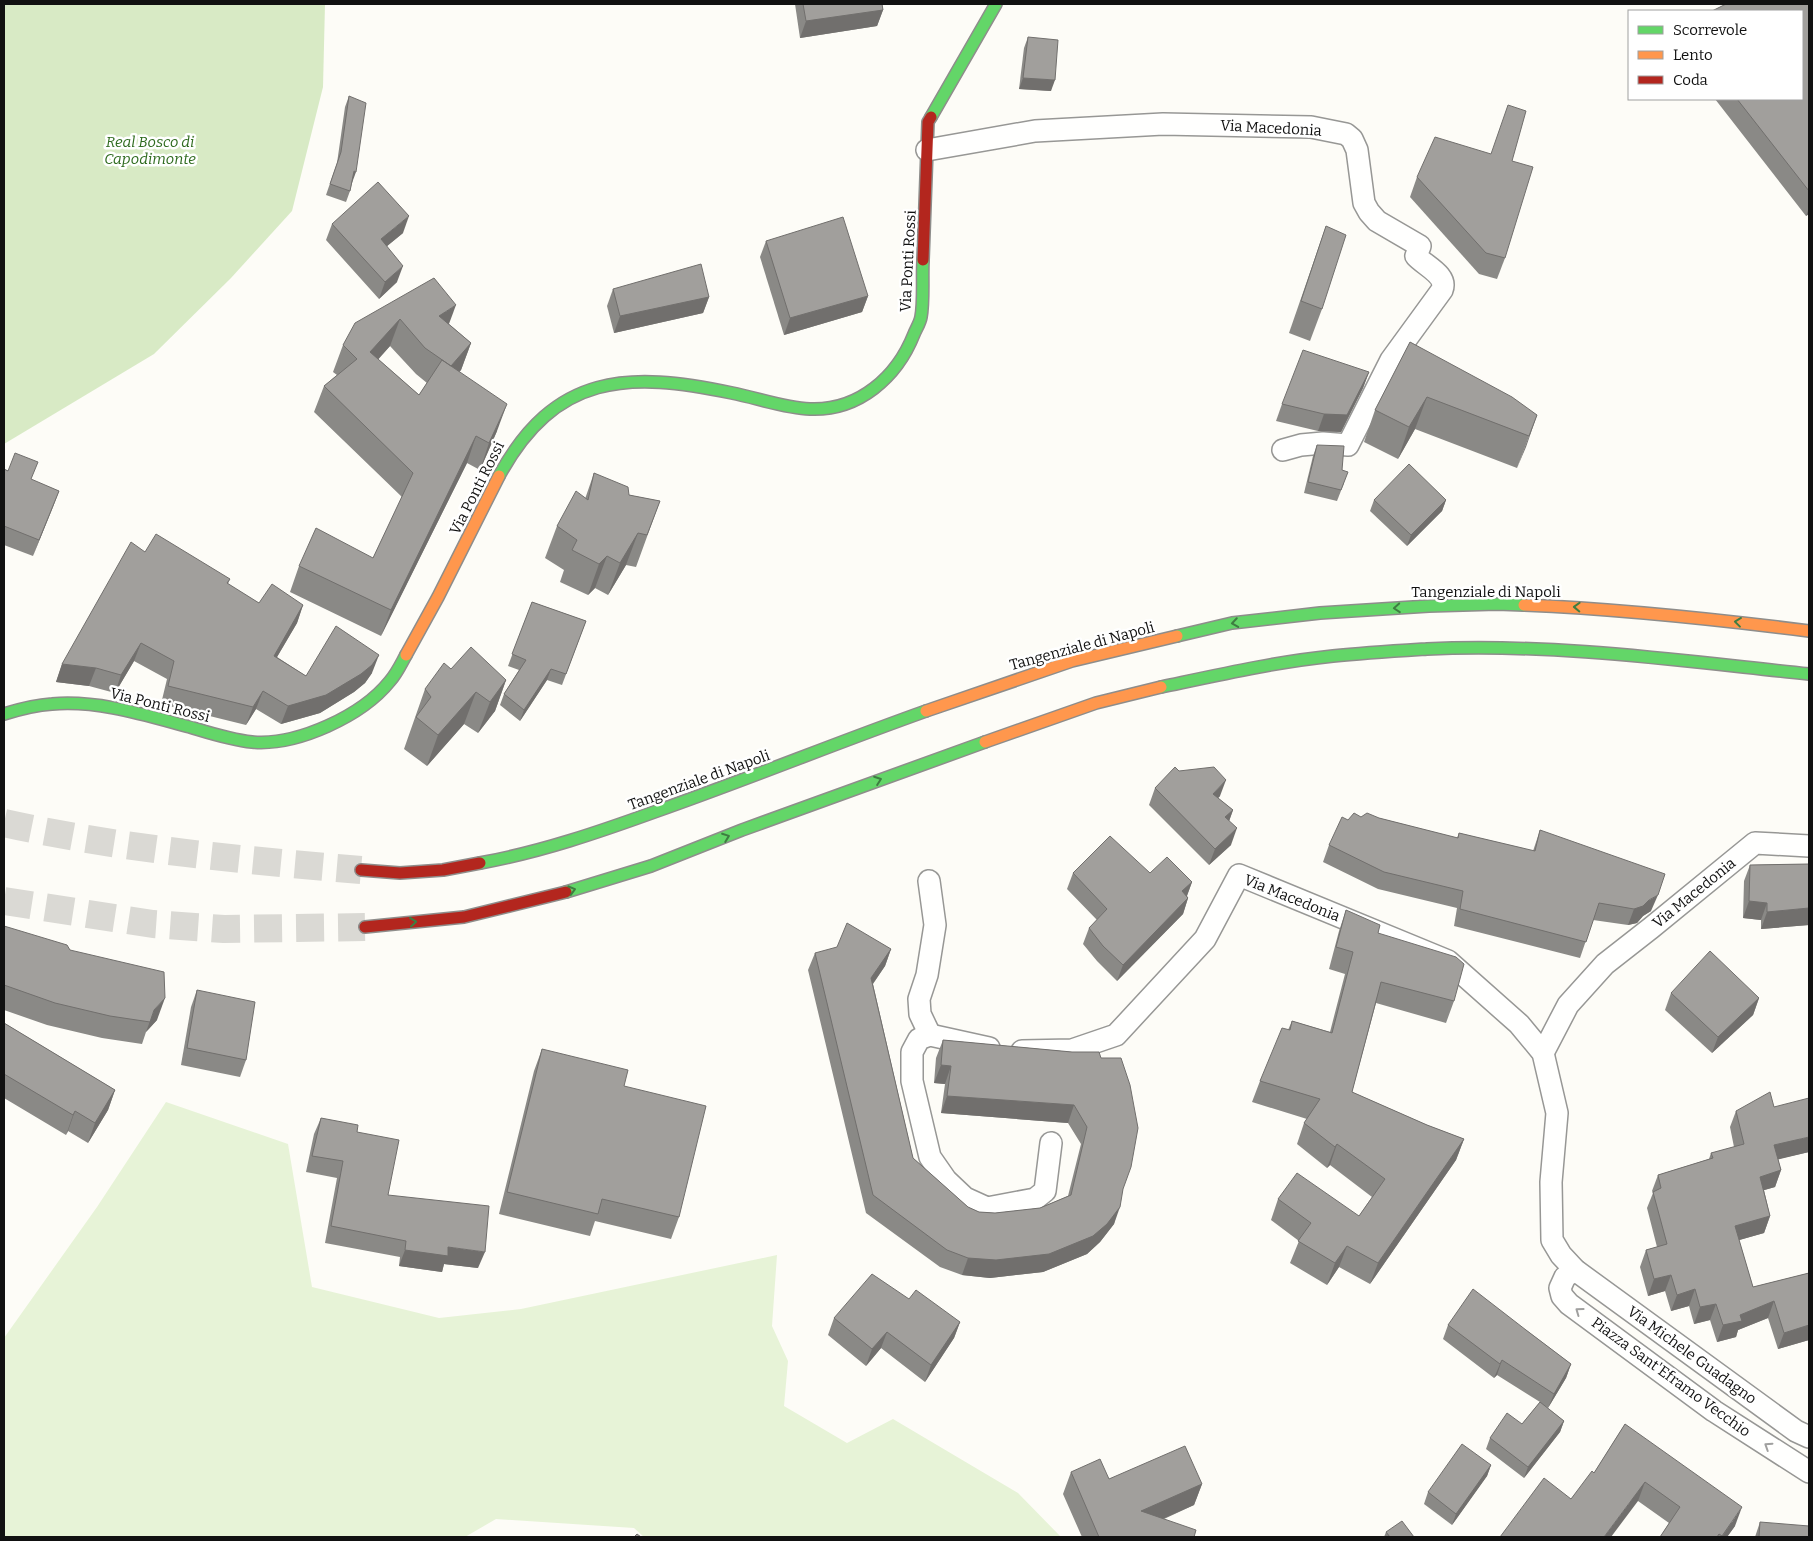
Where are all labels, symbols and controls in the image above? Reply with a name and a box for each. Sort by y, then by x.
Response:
legend [1628,10,1803,100]
text: Scorrevole [1673,21,1747,39]
text: Lento [1673,46,1713,64]
text: Coda [1673,71,1708,89]
street label: Via Macedonia [1220,116,1322,140]
park label: Real Bosco di Capodimonte [104,133,196,168]
street label: Via Ponti Rossi [896,209,920,312]
street label: Via Ponti Rossi [446,438,508,537]
street label: Tangenziale di Napoli [1411,583,1561,601]
one-way arrow [1393,602,1401,613]
one-way arrow [1572,602,1580,613]
one-way arrow [1734,617,1742,628]
street label: Tangenziale di Napoli [1008,618,1157,674]
one-way arrow [1231,618,1240,628]
street label: Via Ponti Rossi [108,684,212,726]
street label: Tangenziale di Napoli [626,746,773,814]
one-way arrow [873,776,882,786]
one-way arrow [721,833,729,843]
street label: Via Macedonia [1649,854,1739,932]
street label: Via Macedonia [1242,871,1342,925]
one-way arrow [568,885,577,896]
one-way arrow [410,917,418,928]
street label: Via Michele Guadagno [1624,1302,1760,1408]
one-way arrow [1575,1308,1585,1317]
street label: Piazza Sant'Eframo Vecchio [1588,1313,1754,1441]
one-way arrow [1765,1443,1774,1452]

